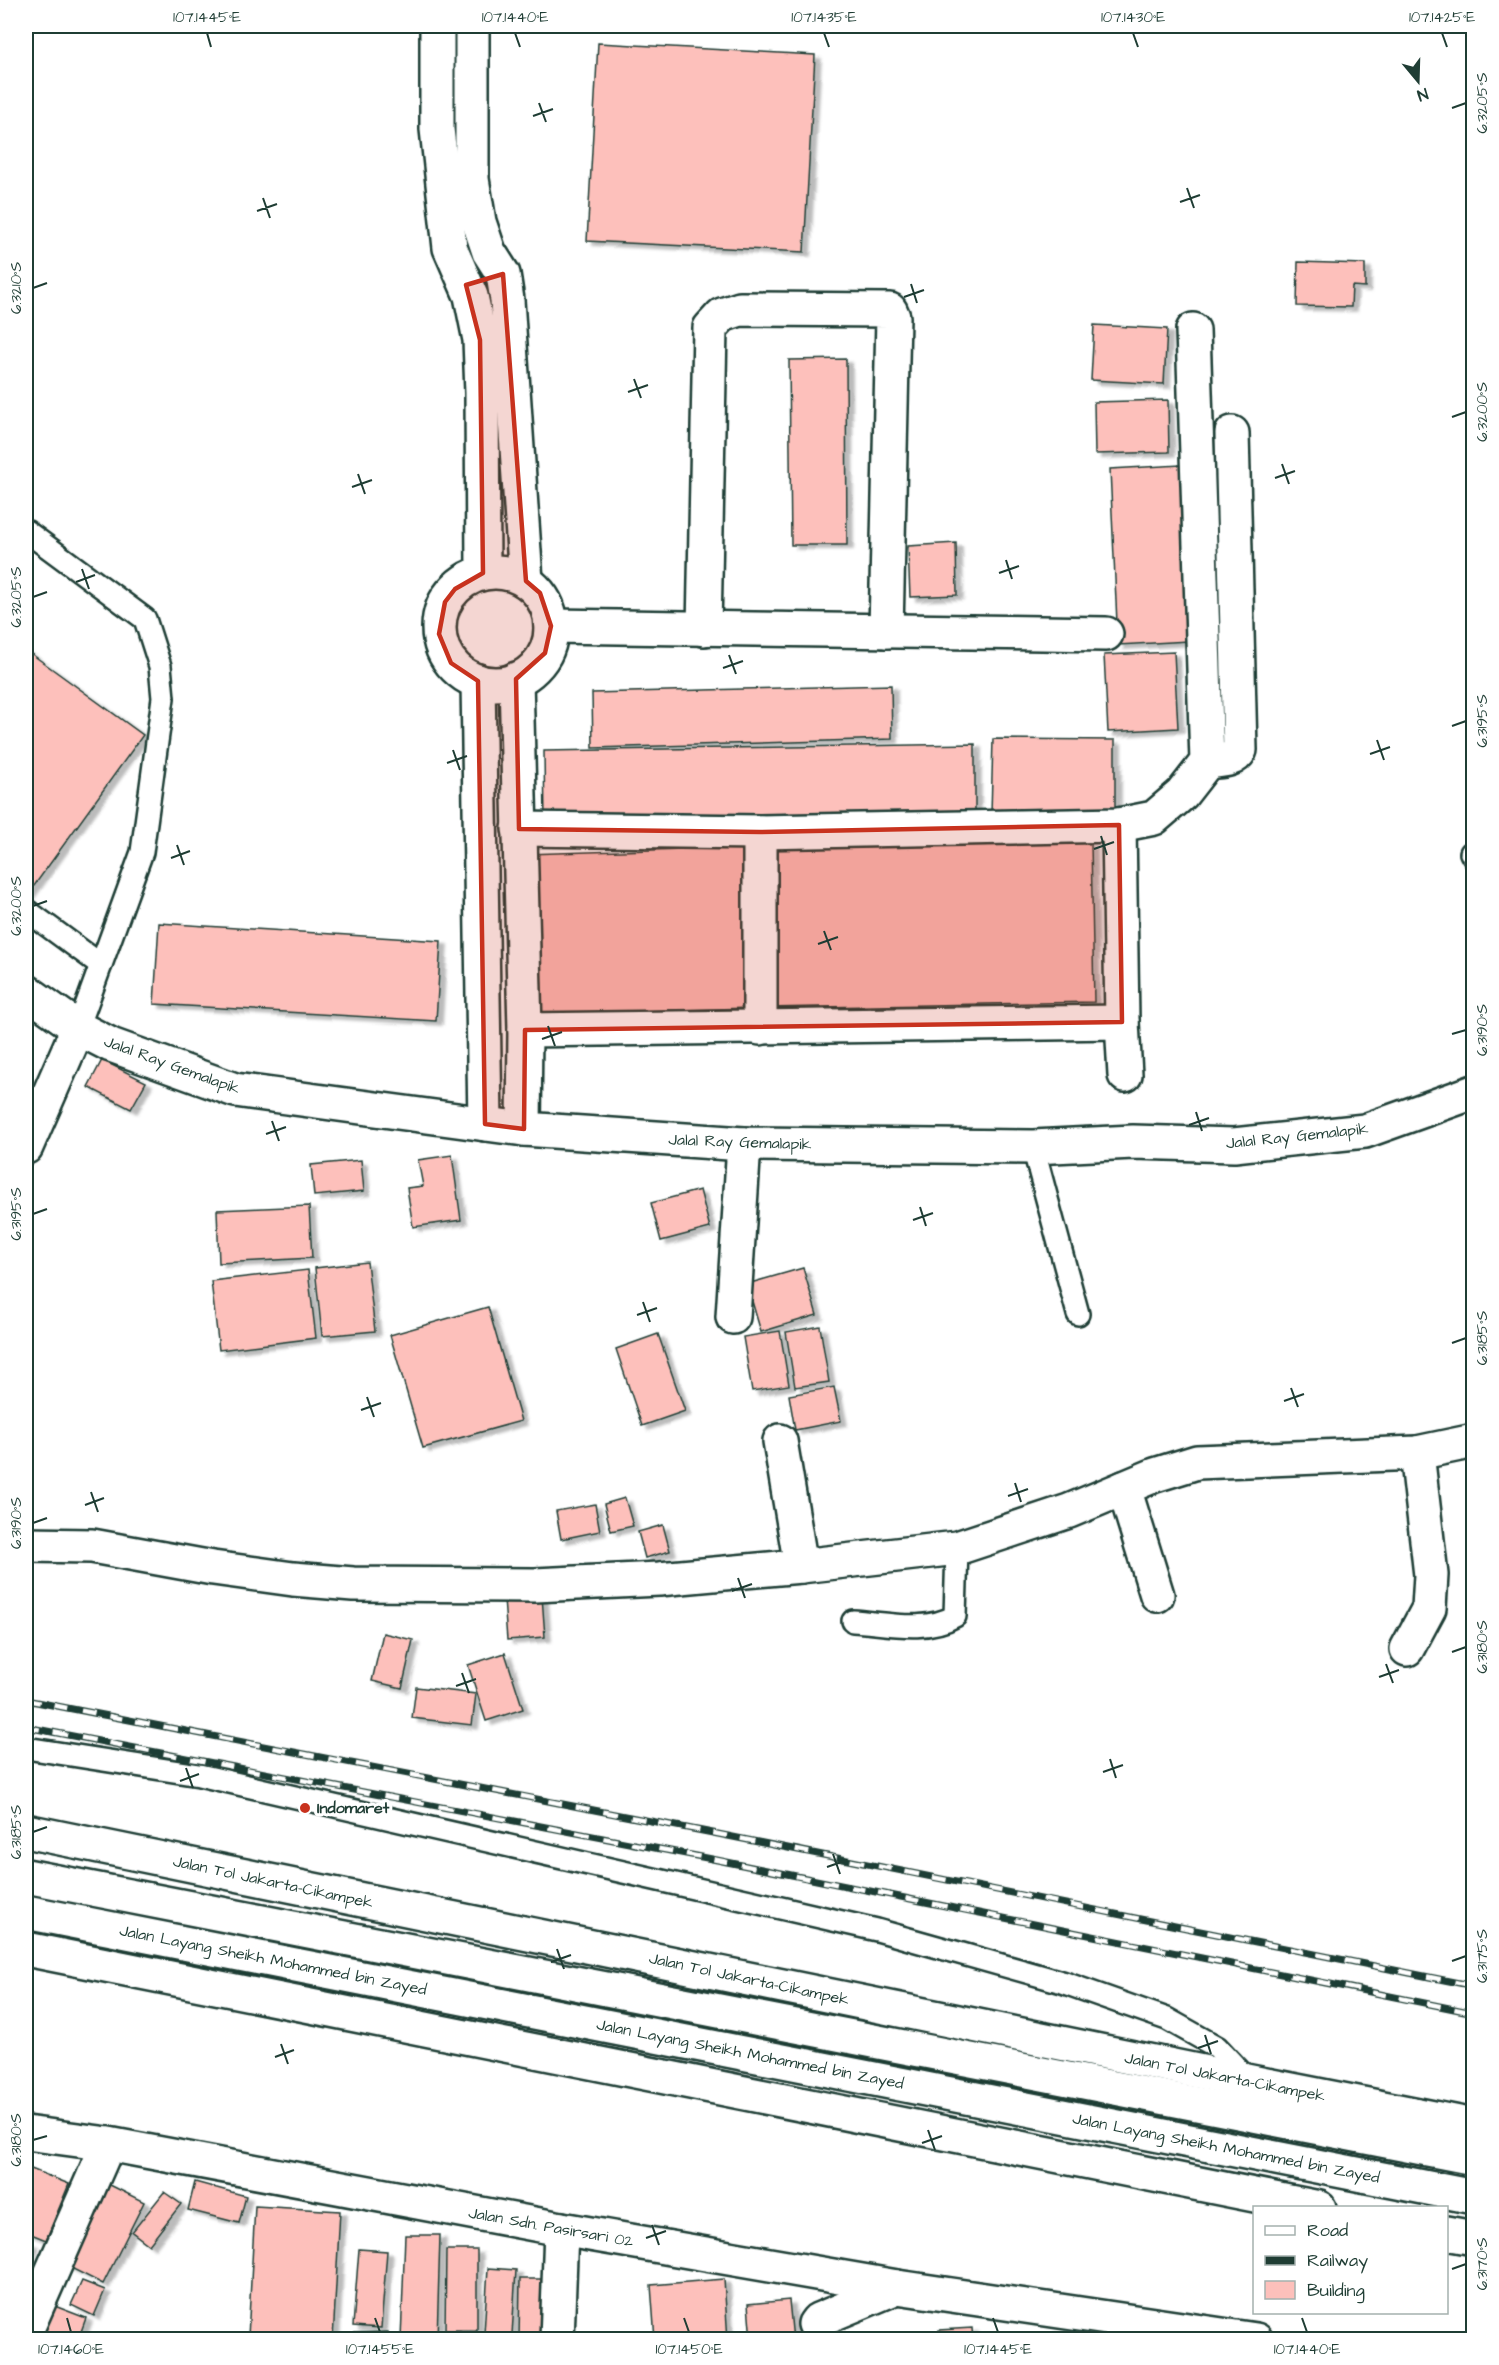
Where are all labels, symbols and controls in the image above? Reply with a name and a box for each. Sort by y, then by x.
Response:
text: 107.1445°E [173,7,241,28]
text: 107.1440°E [482,7,548,28]
text: 107.1435°E [791,7,857,28]
text: 107.1430°E [1101,7,1165,28]
text: 107.1425°E [1409,7,1475,28]
north arrow [1388,51,1448,111]
text: 6.3205°S [1472,72,1493,133]
text: N [1414,82,1431,106]
text: 6.3210°S [6,262,27,314]
text: 6.3200°S [1472,382,1493,442]
text: 6.3205°S [6,566,27,627]
text: 6.3195°S [1472,694,1493,748]
text: 6.3200°S [6,876,27,936]
text: 6.3190°S [1472,1004,1493,1056]
street label: Jalal Ray Gemalapik [101,1030,243,1101]
street label: Jalal Ray Gemalapik [1225,1118,1370,1155]
street label: Jalal Ray Gemalapik [668,1129,812,1156]
text: 6.3195°S [6,1187,27,1241]
text: 6.3185°S [1472,1310,1493,1365]
text: 6.3190°S [6,1497,27,1549]
text: 6.3180°S [1472,1620,1493,1674]
place label: Indomaret [317,1797,390,1819]
marker: Indomaret [298,1801,312,1815]
text: 6.3185°S [6,1804,27,1859]
street label: Jalan Tol Jakarta–Cikampek [171,1850,375,1914]
street label: Jalan Layang Sheikh Mohammed bin Zayed [117,1919,428,2002]
text: 6.3175°S [1472,1929,1493,1983]
street label: Jalan Tol Jakarta–Cikampek [647,1947,851,2011]
street label: Jalan Layang Sheikh Mohammed bin Zayed [594,2013,905,2096]
street label: Jalan Tol Jakarta–Cikampek [1123,2047,1327,2107]
street label: Jalan Layang Sheikh Mohammed bin Zayed [1070,2107,1381,2190]
text: 6.3180°S [6,2113,27,2167]
street label: Jalan Sdn. Pasirsari 02 [467,2202,635,2252]
legend [1253,2206,1448,2314]
text: Road [1307,2218,1348,2243]
text: 6.3170°S [1472,2237,1493,2290]
text: Railway [1307,2248,1368,2274]
text: Building [1307,2278,1365,2304]
text: 107.1460°E [38,2339,104,2360]
text: 107.1455°E [346,2339,414,2360]
text: 107.1450°E [655,2339,723,2360]
text: 107.1445°E [964,2339,1032,2360]
text: 107.1440°E [1274,2339,1340,2360]

